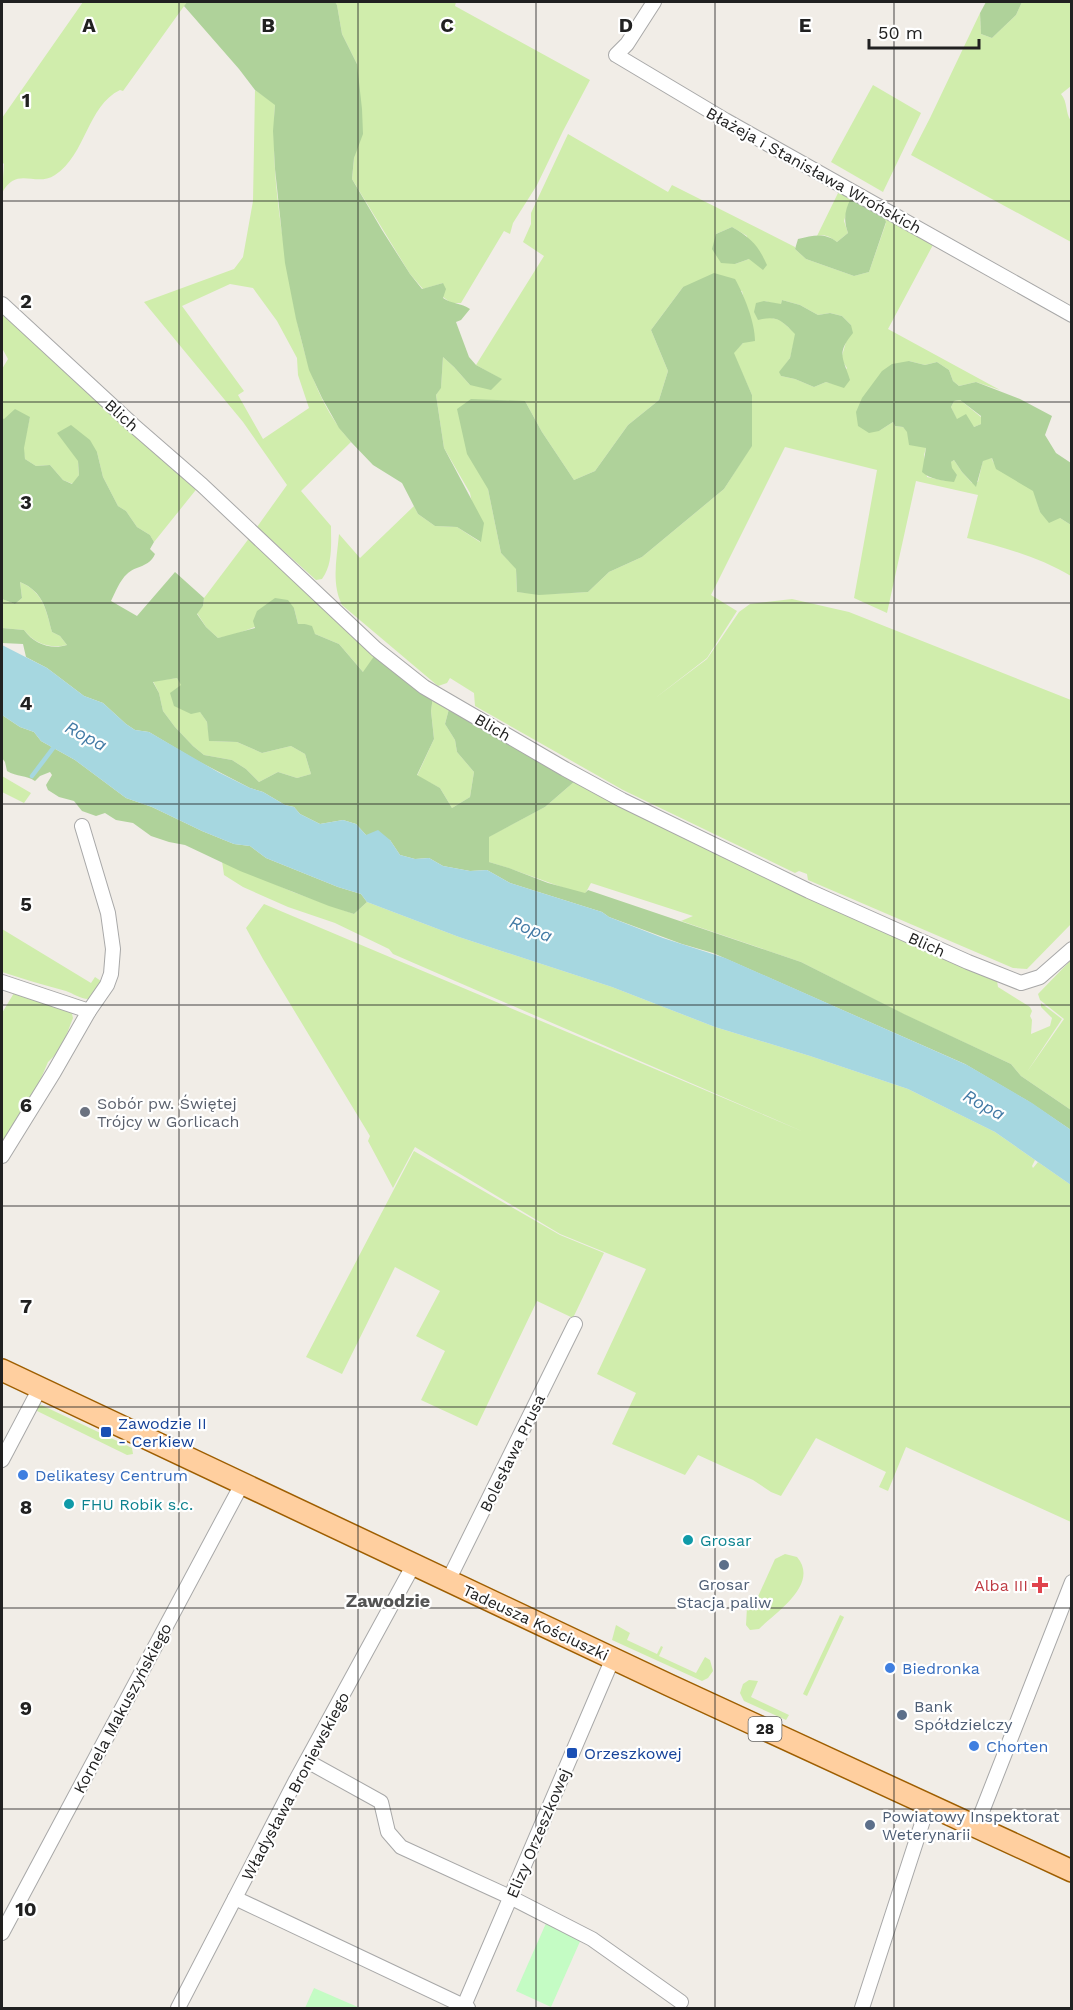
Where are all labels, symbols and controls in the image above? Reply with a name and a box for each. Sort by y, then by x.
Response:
scale bar [869,12,978,50]
text: A [82,13,96,37]
text: B [261,13,275,37]
text: C [440,13,454,37]
text: D [619,13,633,37]
text: E [799,13,811,37]
text: 50 m [878,22,923,43]
text: 1 [22,88,30,112]
street label: Błażeja i Stanisława Wrońskich [703,103,925,238]
text: 2 [20,289,32,313]
street label: Blich [101,395,142,435]
text: 3 [20,490,32,514]
text: 4 [20,691,33,715]
street label: Blich [471,710,514,745]
water label: Ropa [62,716,111,755]
text: 5 [20,892,32,916]
water label: Ropa [507,911,556,946]
street label: Blich [905,928,948,961]
water label: Ropa [960,1085,1009,1124]
text: 6 [20,1093,32,1117]
place label: Sobór pw. Świętej Trójcy w Gorlicach [97,1094,240,1131]
marker: Sobór pw. Świętej Trójcy w Gorlicach [78,1105,92,1119]
text: 7 [20,1294,32,1318]
street label: Bolesława Prusa [476,1391,549,1515]
place label: Zawodzie II - Cerkiew [118,1414,207,1451]
marker: Zawodzie II - Cerkiew [99,1425,113,1439]
place label: Delikatesy Centrum [35,1466,188,1485]
marker: Delikatesy Centrum [16,1468,30,1482]
text: 8 [20,1495,32,1519]
place label: FHU Robik s.c. [81,1495,193,1514]
marker: FHU Robik s.c. [62,1497,76,1511]
place label: Grosar [700,1531,752,1550]
marker: Grosar [681,1533,695,1547]
marker: Grosar Stacja paliw [717,1558,731,1572]
place label: Grosar Stacja paliw [677,1575,772,1612]
place label: Alba III [974,1576,1028,1595]
marker: Alba III [1033,1578,1047,1592]
street label: Tadeusza Kościuszki [460,1580,612,1665]
district label: Zawodzie [346,1590,430,1611]
street label: Kornela Makuszyńskiego [69,1620,175,1797]
place label: Biedronka [902,1659,980,1678]
marker: Biedronka [883,1661,897,1675]
street label: Władysława Broniewskiego [238,1689,353,1884]
text: 9 [20,1696,32,1720]
place label: Bank Spółdzielczy [914,1697,1013,1734]
marker: Bank Spółdzielczy [895,1708,909,1722]
road number: 28 [748,1717,782,1741]
place label: Chorten [986,1737,1048,1756]
marker: Chorten [967,1739,981,1753]
place label: Orzeszkowej [584,1744,682,1763]
marker: Orzeszkowej [565,1746,579,1760]
street label: Elizy Orzeszkowej [503,1766,574,1901]
place label: Powiatowy Inspektorat Weterynarii [882,1807,1060,1844]
marker: Powiatowy Inspektorat Weterynarii [863,1818,877,1832]
text: 10 [15,1897,37,1921]

